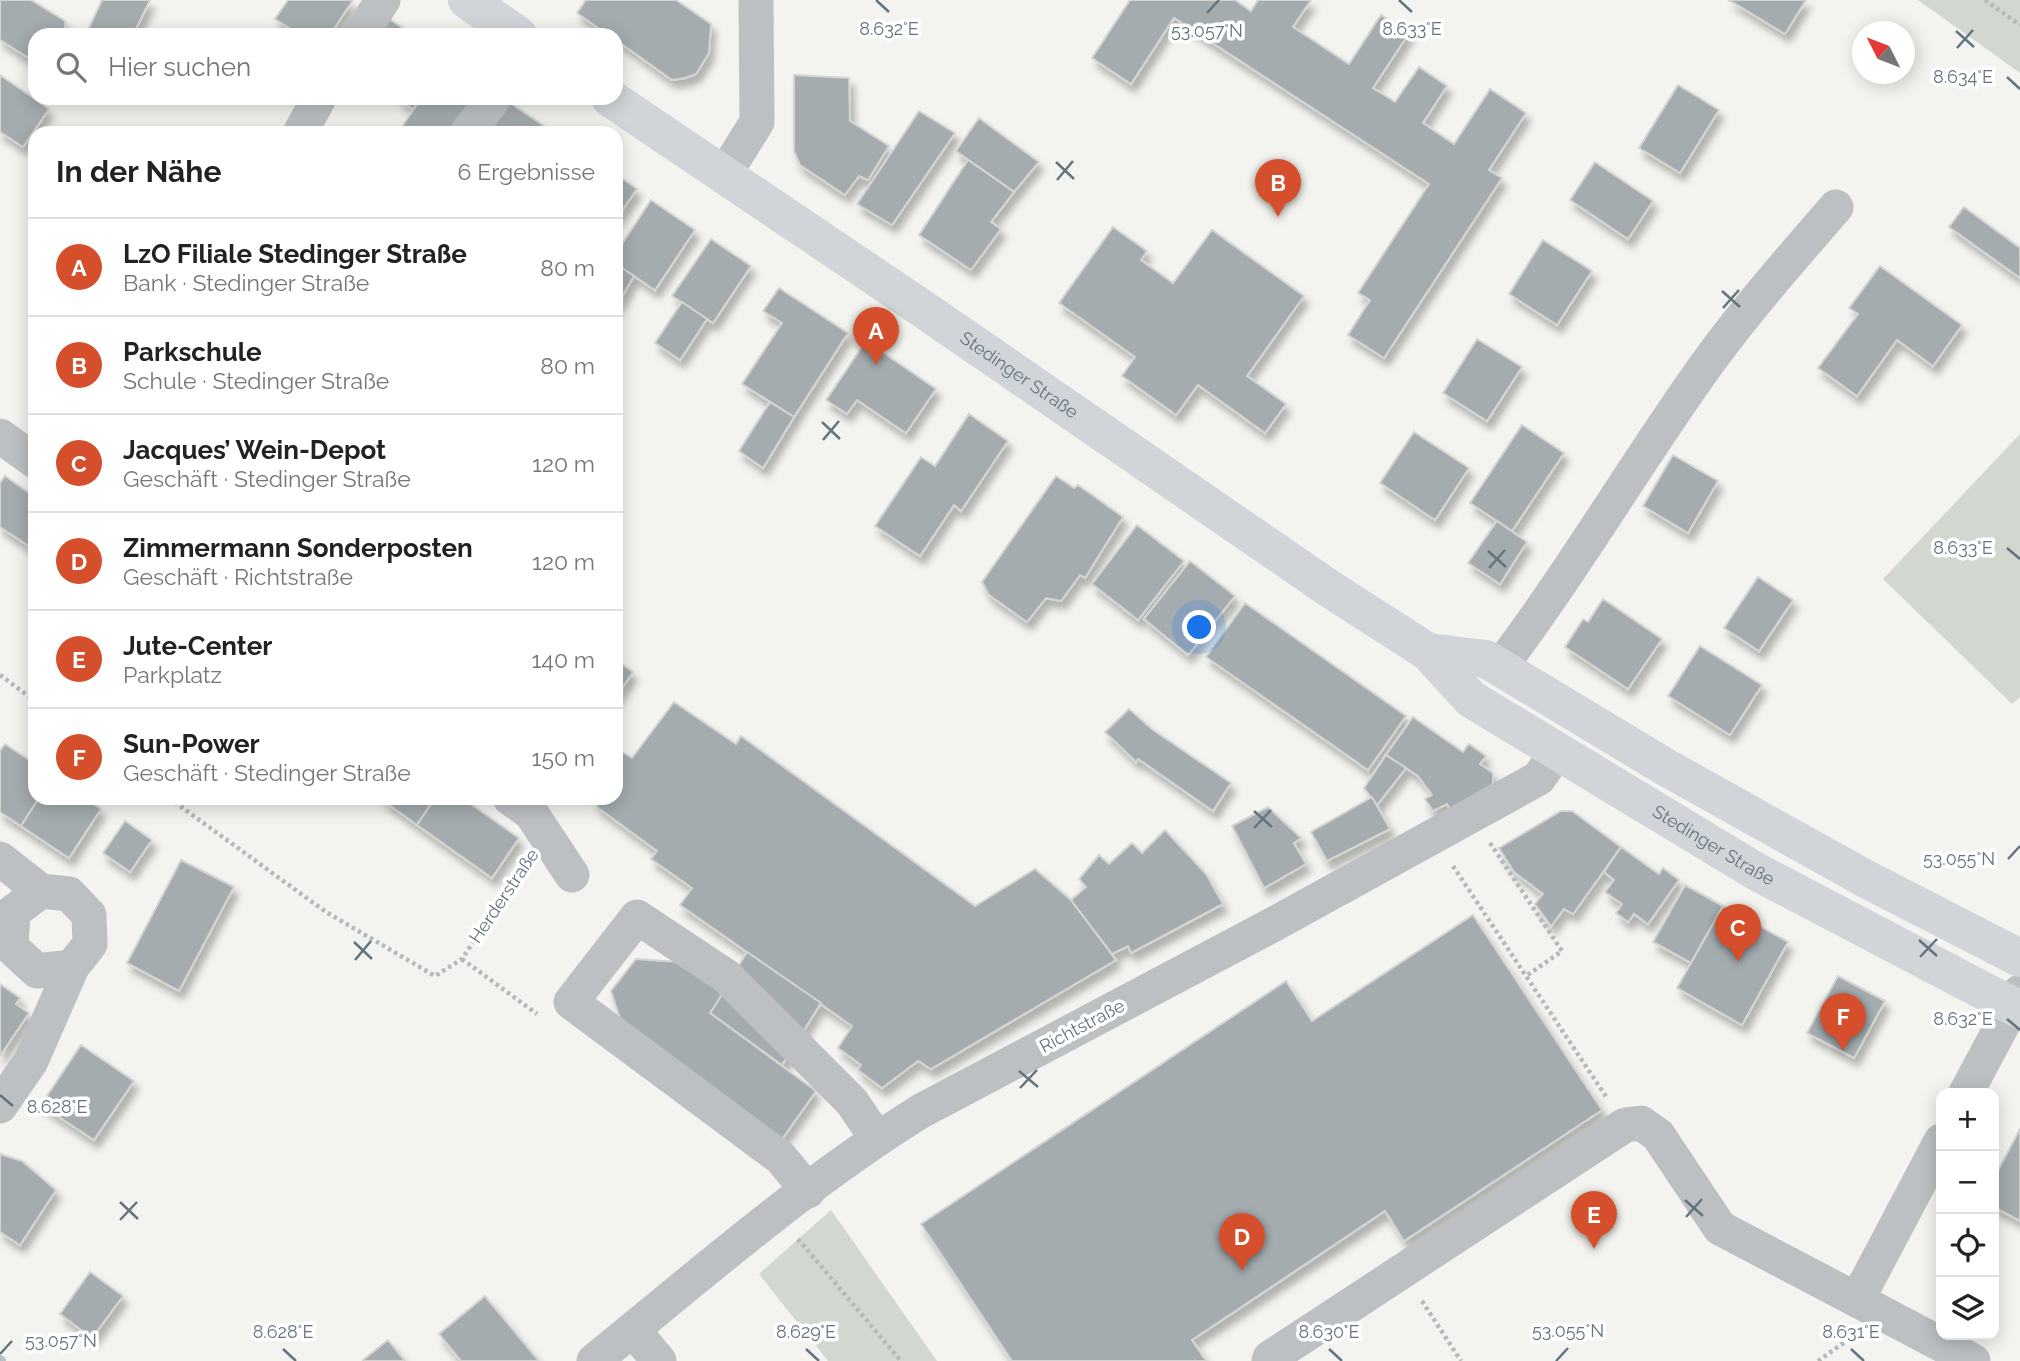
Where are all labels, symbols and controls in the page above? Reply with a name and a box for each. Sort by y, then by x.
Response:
text: 8.632°E [859,18,919,39]
text: 8.633°E [1382,18,1442,39]
text: 53.057°N [1171,20,1243,41]
north arrow [1852,21,1915,84]
search box [28,28,623,105]
icon: search [52,48,90,86]
text: Hier suchen [108,52,251,82]
text: 8.634°E [1933,66,1993,87]
text: In der Nähe [56,154,221,189]
text: 6 Ergebnisse [458,158,595,185]
pin: B [1255,159,1301,217]
text: LzO Filiale Stedinger Straße [123,239,467,269]
text: A [71,254,87,281]
text: 80 m [540,254,595,281]
text: Bank · Stedinger Straße [123,269,369,296]
pin: A [853,307,899,365]
street label: Stedinger Straße [956,327,1083,423]
text: Parkschule [123,337,262,367]
text: B [71,352,87,379]
text: 80 m [540,352,595,379]
text: Schule · Stedinger Straße [123,367,389,394]
text: Jacques’ Wein-Depot [123,435,386,465]
text: C [71,450,87,477]
text: 120 m [532,450,595,477]
text: Geschäft · Stedinger Straße [123,465,411,492]
text: Zimmermann Sonderposten [123,533,473,563]
text: 8.633°E [1933,537,1993,558]
text: D [71,548,87,575]
text: 120 m [532,548,595,575]
text: Geschäft · Richtstraße [123,563,353,590]
your location [1182,610,1216,644]
text: Jute-Center [123,631,272,661]
text: E [72,646,86,673]
text: 140 m [532,646,595,673]
text: Parkplatz [123,661,222,688]
text: Sun-Power [123,729,260,759]
text: F [72,744,86,771]
text: 150 m [532,744,595,771]
text: Geschäft · Stedinger Straße [123,759,411,786]
street label: Stedinger Straße [1649,800,1779,890]
street label: Herderstraße [464,844,543,947]
text: 53.055°N [1923,848,1995,869]
pin: C [1715,904,1761,962]
pin: F [1820,993,1866,1051]
street label: Richtstraße [1036,994,1128,1057]
text: 8.632°E [1933,1008,1993,1029]
map controls [1936,1088,1999,1340]
button: + [1936,1088,1999,1151]
text: 8.628°E [27,1096,87,1117]
button: − [1936,1151,1999,1214]
pin: E [1571,1191,1617,1249]
pin: D [1219,1213,1265,1271]
button: locate [1936,1214,1999,1277]
button: layers [1936,1277,1999,1340]
text: 53.055°N [1532,1320,1604,1341]
text: 8.628°E [253,1321,313,1342]
text: 8.629°E [776,1321,836,1342]
text: 8.630°E [1299,1321,1360,1342]
text: 8.631°E [1822,1321,1880,1342]
text: 53.057°N [25,1330,97,1351]

